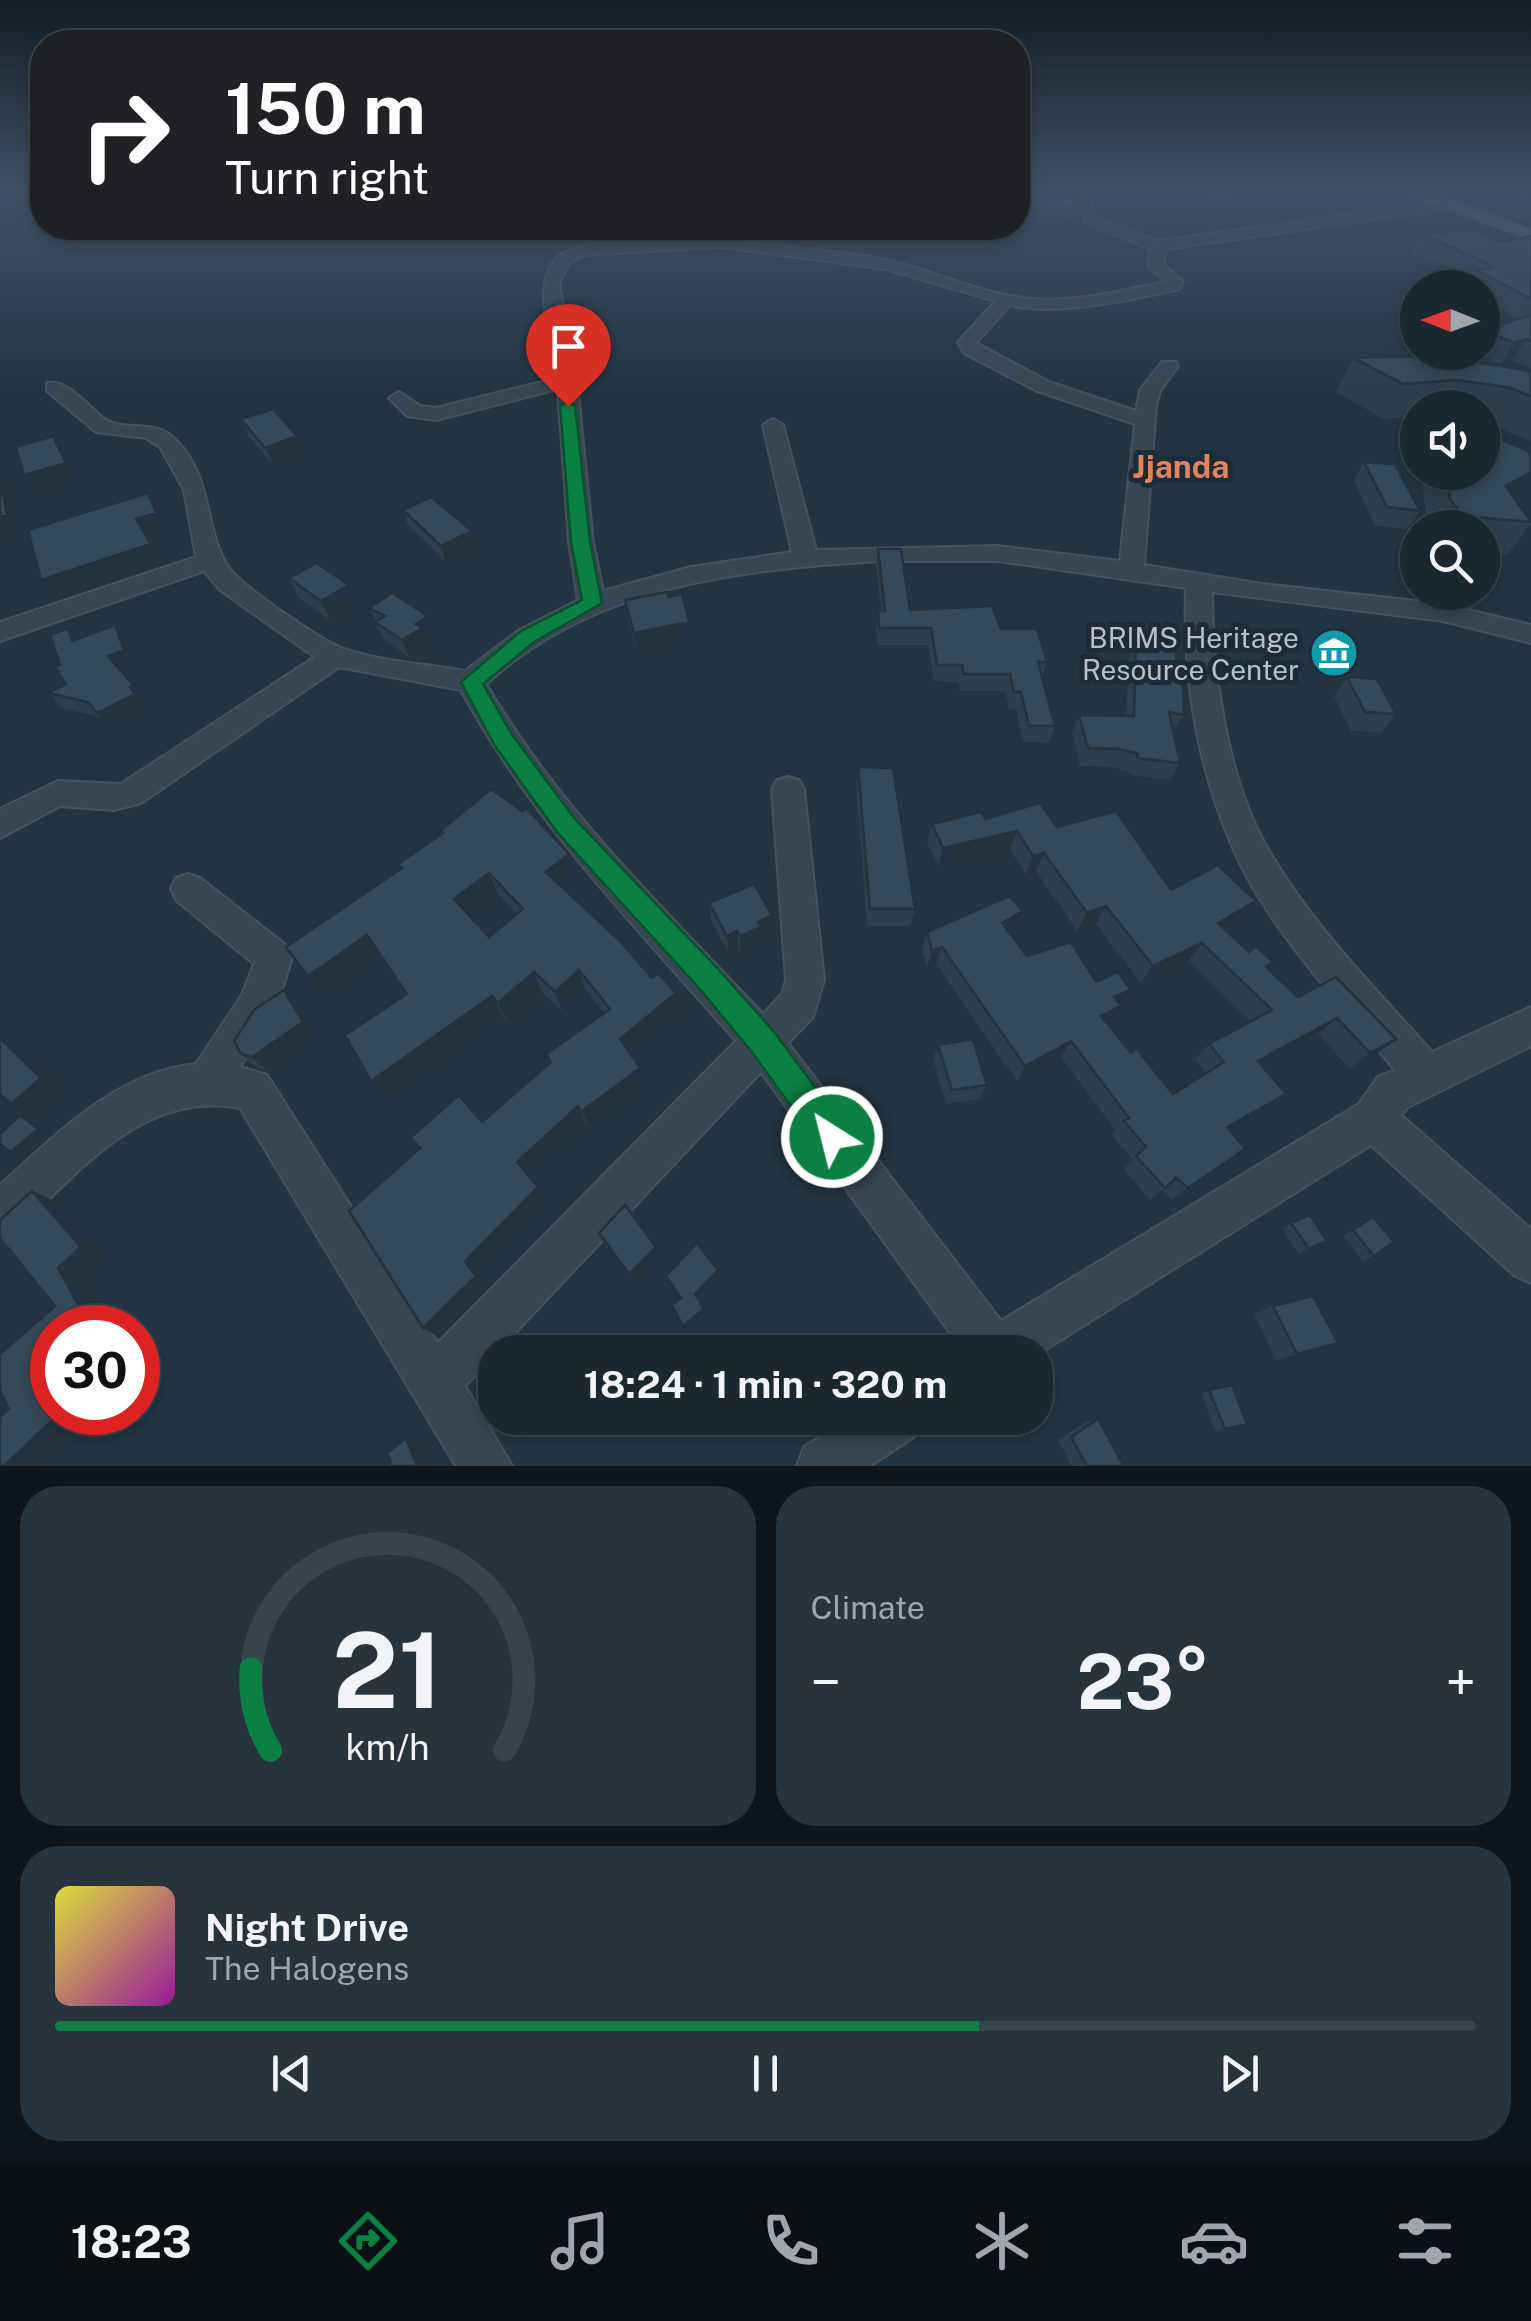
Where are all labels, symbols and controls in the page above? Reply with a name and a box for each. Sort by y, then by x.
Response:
text: 150 m [225,67,426,150]
icon: right [60,70,190,200]
text: Turn right [225,151,429,204]
north arrow [1400,270,1500,370]
map controls [1400,270,1500,610]
pin [526,304,611,407]
icon: arrive [541,319,596,374]
button: sound [1400,390,1500,490]
district label: Jjanda [1133,448,1229,485]
button: search [1400,510,1500,610]
place label: BRIMS Heritage Resource Center [1082,621,1299,686]
museum icon: BRIMS Heritage Resource Center [1308,627,1360,679]
position arrow [780,1085,884,1189]
speed limit sign: 30 [30,1305,160,1435]
text: 18:24 · 1 min · 320 m [584,1362,947,1407]
text: Climate [811,1589,925,1626]
text: 21 [332,1609,443,1731]
text: 23° [1077,1638,1210,1726]
text: − [811,1650,841,1714]
text: + [1446,1650,1476,1714]
text: km/h [346,1726,430,1768]
text: Night Drive [205,1905,409,1950]
text: The Halogens [205,1950,409,1987]
icon: previous [264,2046,319,2101]
icon: pause [738,2046,793,2101]
icon: next [1212,2046,1267,2101]
icon: directions [333,2206,403,2276]
icon: music [545,2206,615,2276]
icon: phone [756,2206,826,2276]
icon: climate [967,2206,1037,2276]
icon: car [1179,2206,1249,2276]
icon: filters [1390,2206,1460,2276]
text: 18:23 [71,2215,192,2268]

